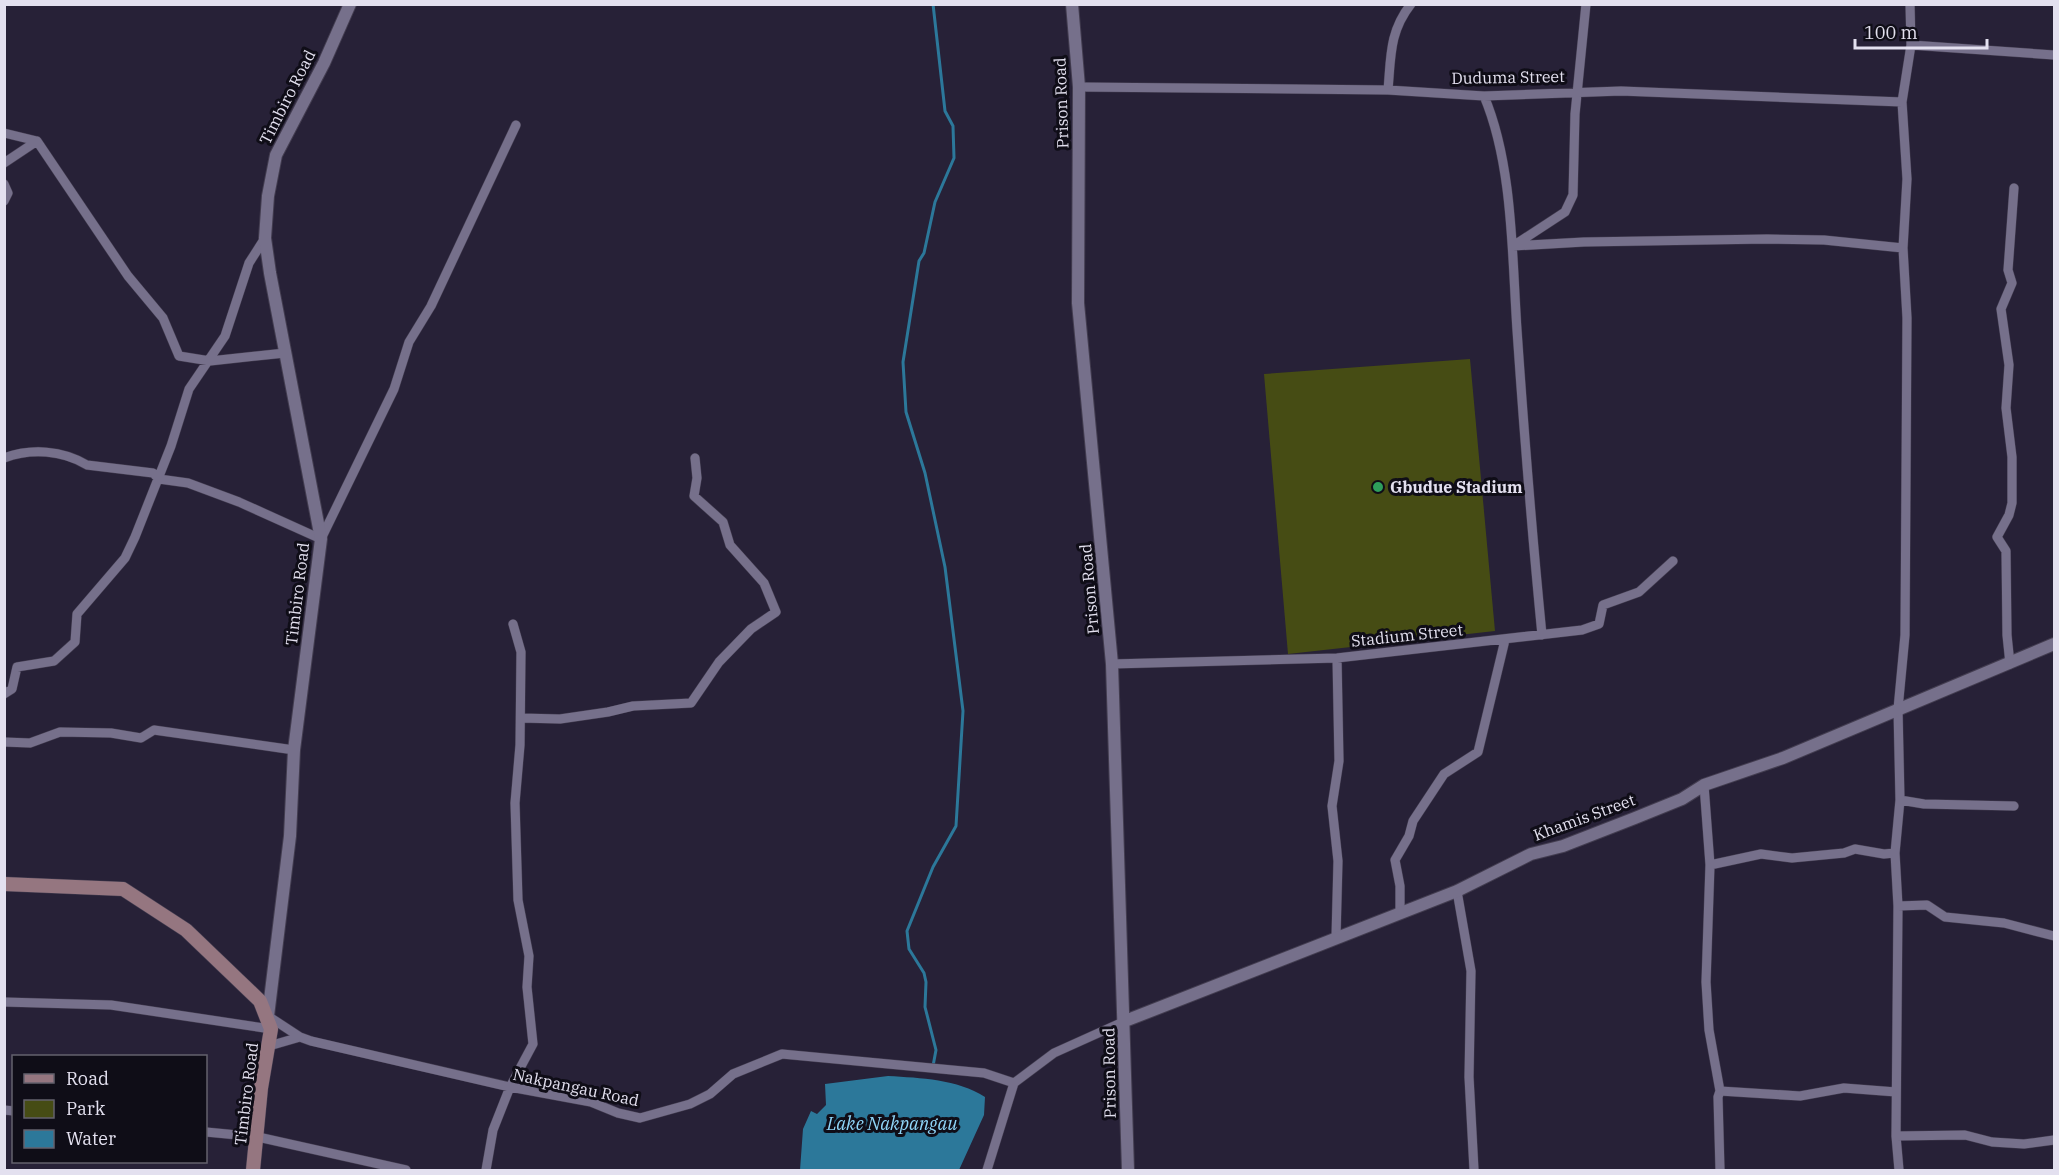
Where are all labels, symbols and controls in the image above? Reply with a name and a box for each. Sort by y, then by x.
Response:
scale bar [1855,12,1987,50]
text: 100 m [1864,21,1918,44]
street label: Timbiro Road [255,46,319,148]
street label: Prison Road [1049,57,1073,149]
street label: Duduma Street [1451,66,1565,88]
place label: Gbudue Stadium [1390,477,1523,497]
marker: Gbudue Stadium [1371,480,1385,494]
street label: Timbiro Road [281,541,313,646]
street label: Prison Road [1075,543,1103,635]
street label: Stadium Street [1350,619,1464,651]
street label: Khamis Street [1530,789,1638,845]
street label: Prison Road [1098,1027,1120,1119]
street label: Timbiro Road [230,1041,262,1146]
legend [12,1055,207,1163]
street label: Nakpangau Road [511,1064,641,1110]
text: Road [66,1067,109,1090]
text: Park [66,1097,106,1120]
water label: Lake Nakpangau [826,1112,958,1135]
text: Water [66,1127,116,1150]

